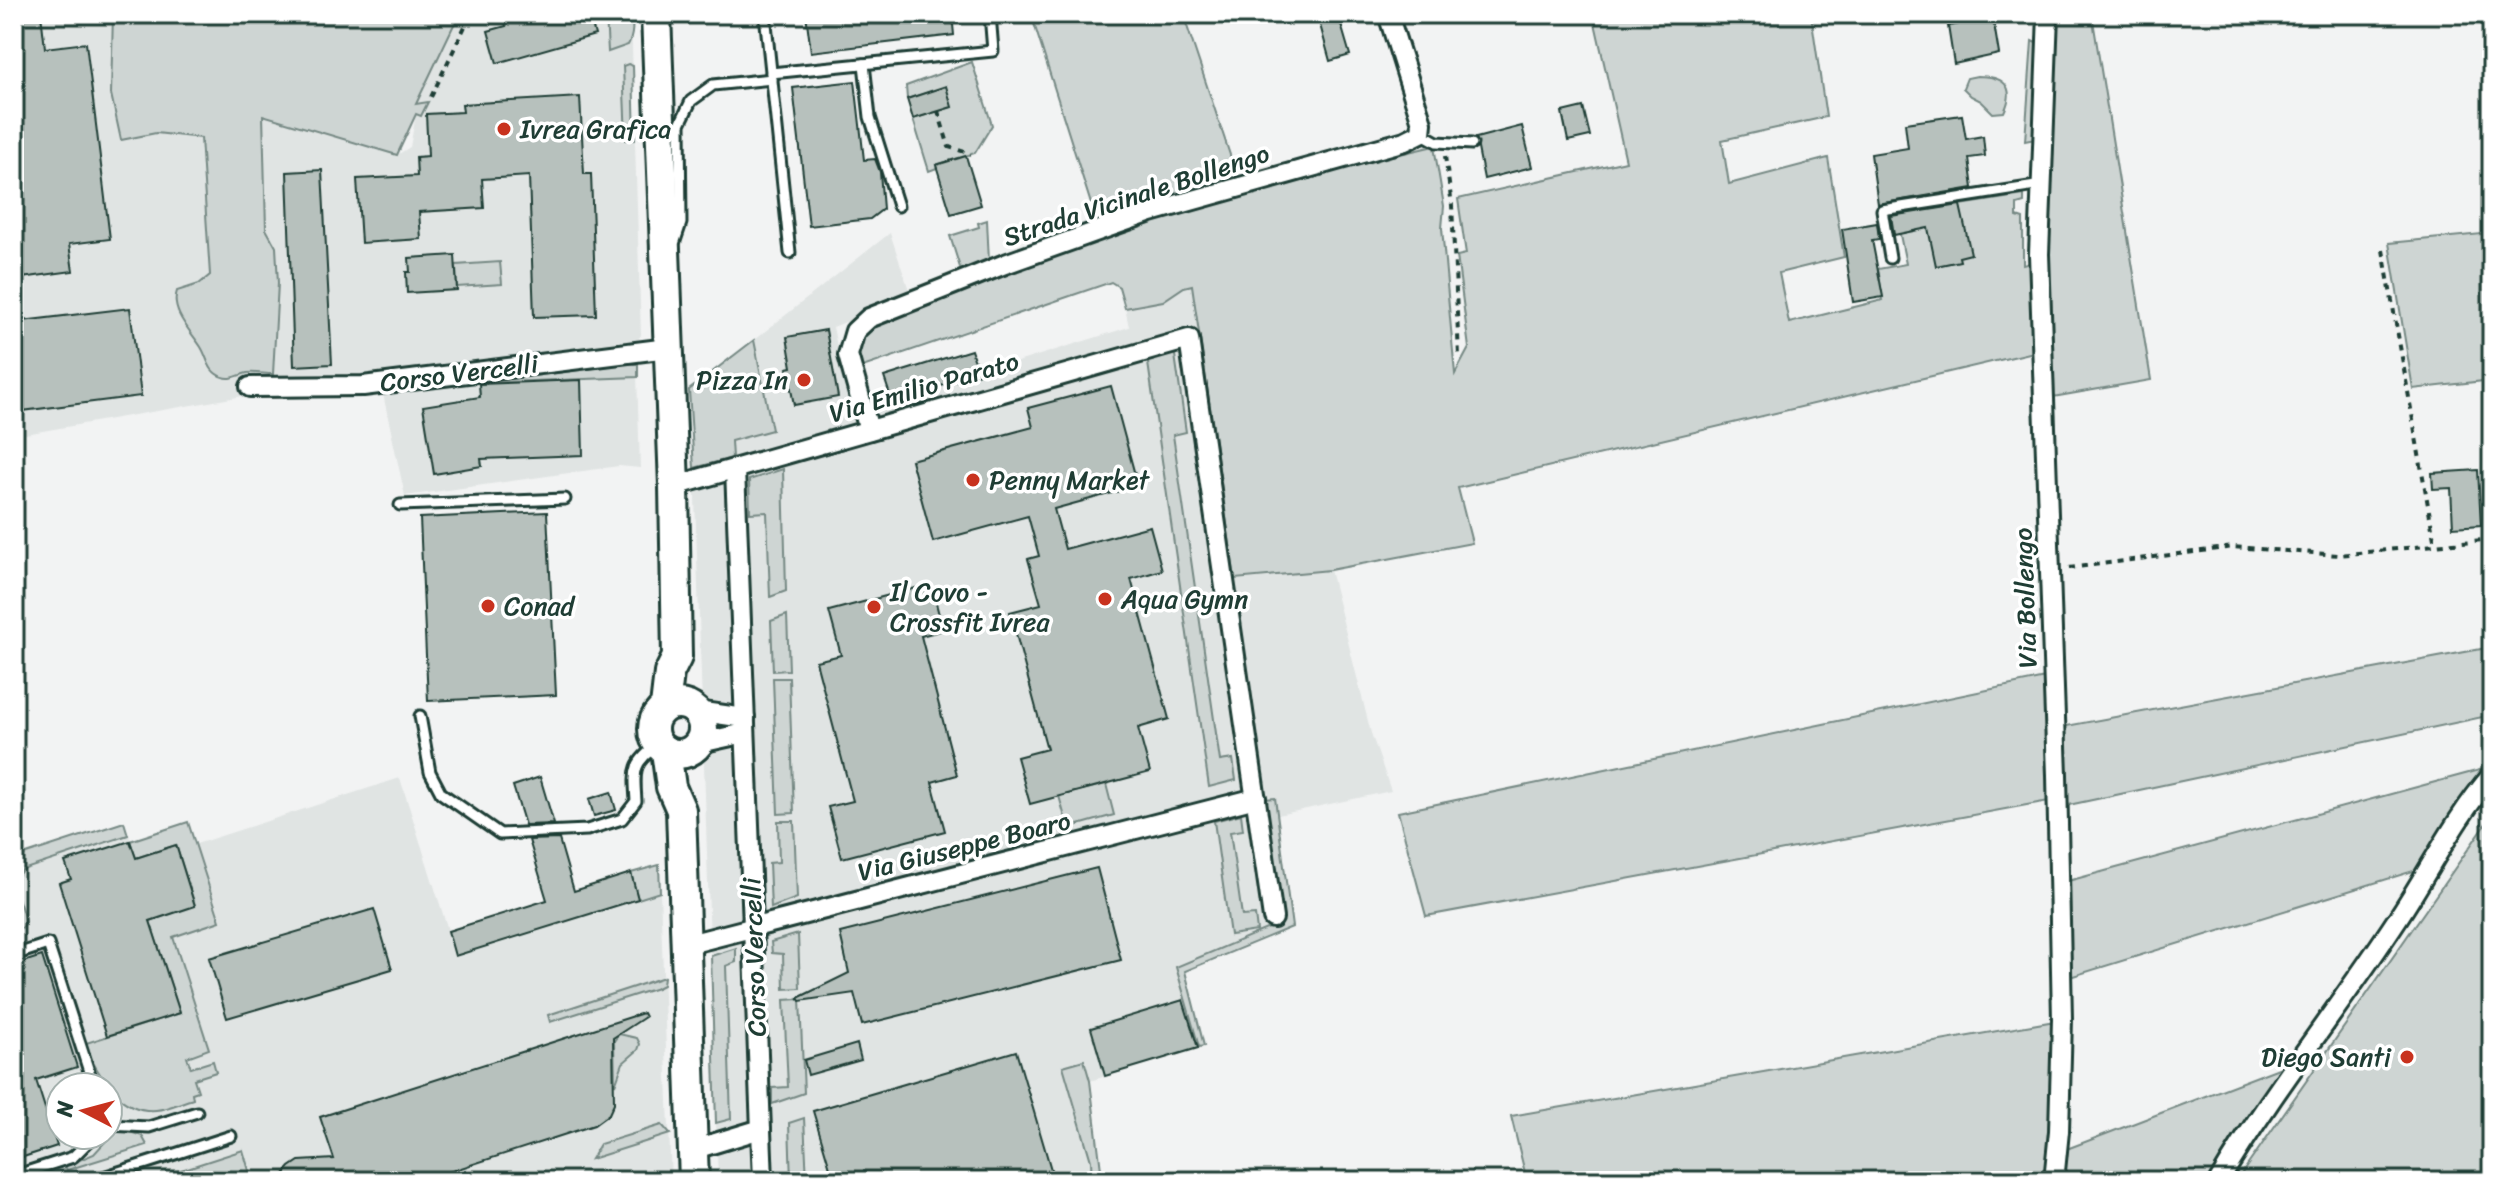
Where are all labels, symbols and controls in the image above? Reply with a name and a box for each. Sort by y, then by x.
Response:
place label: Ivrea Grafica [519,106,671,152]
marker: Ivrea Grafica [495,120,513,138]
street label: Strada Vicinale Bollengo [997,130,1275,260]
street label: Via Emilio Parato [824,338,1024,436]
street label: Corso Vercelli [377,340,542,406]
place label: Pizza In [696,357,788,403]
marker: Pizza In [795,371,813,389]
place label: Penny Market [989,457,1151,503]
marker: Penny Market [964,471,982,489]
street label: Via Bollengo [2000,527,2050,669]
place label: Il Covo - Crossfit Ivrea [889,569,1050,645]
place label: Aqua Gymn [1120,576,1248,622]
place label: Conad [504,583,576,629]
marker: Aqua Gymn [1096,590,1114,608]
marker: Conad [479,597,497,615]
marker: Il Covo - Crossfit Ivrea [865,598,883,616]
street label: Via Giuseppe Boaro [853,797,1075,895]
street label: Corso Vercelli [728,876,780,1037]
place label: Diego Santi [2261,1034,2392,1080]
marker: Diego Santi [2398,1048,2416,1066]
north arrow [44,1071,124,1151]
text: N [44,1099,85,1120]

